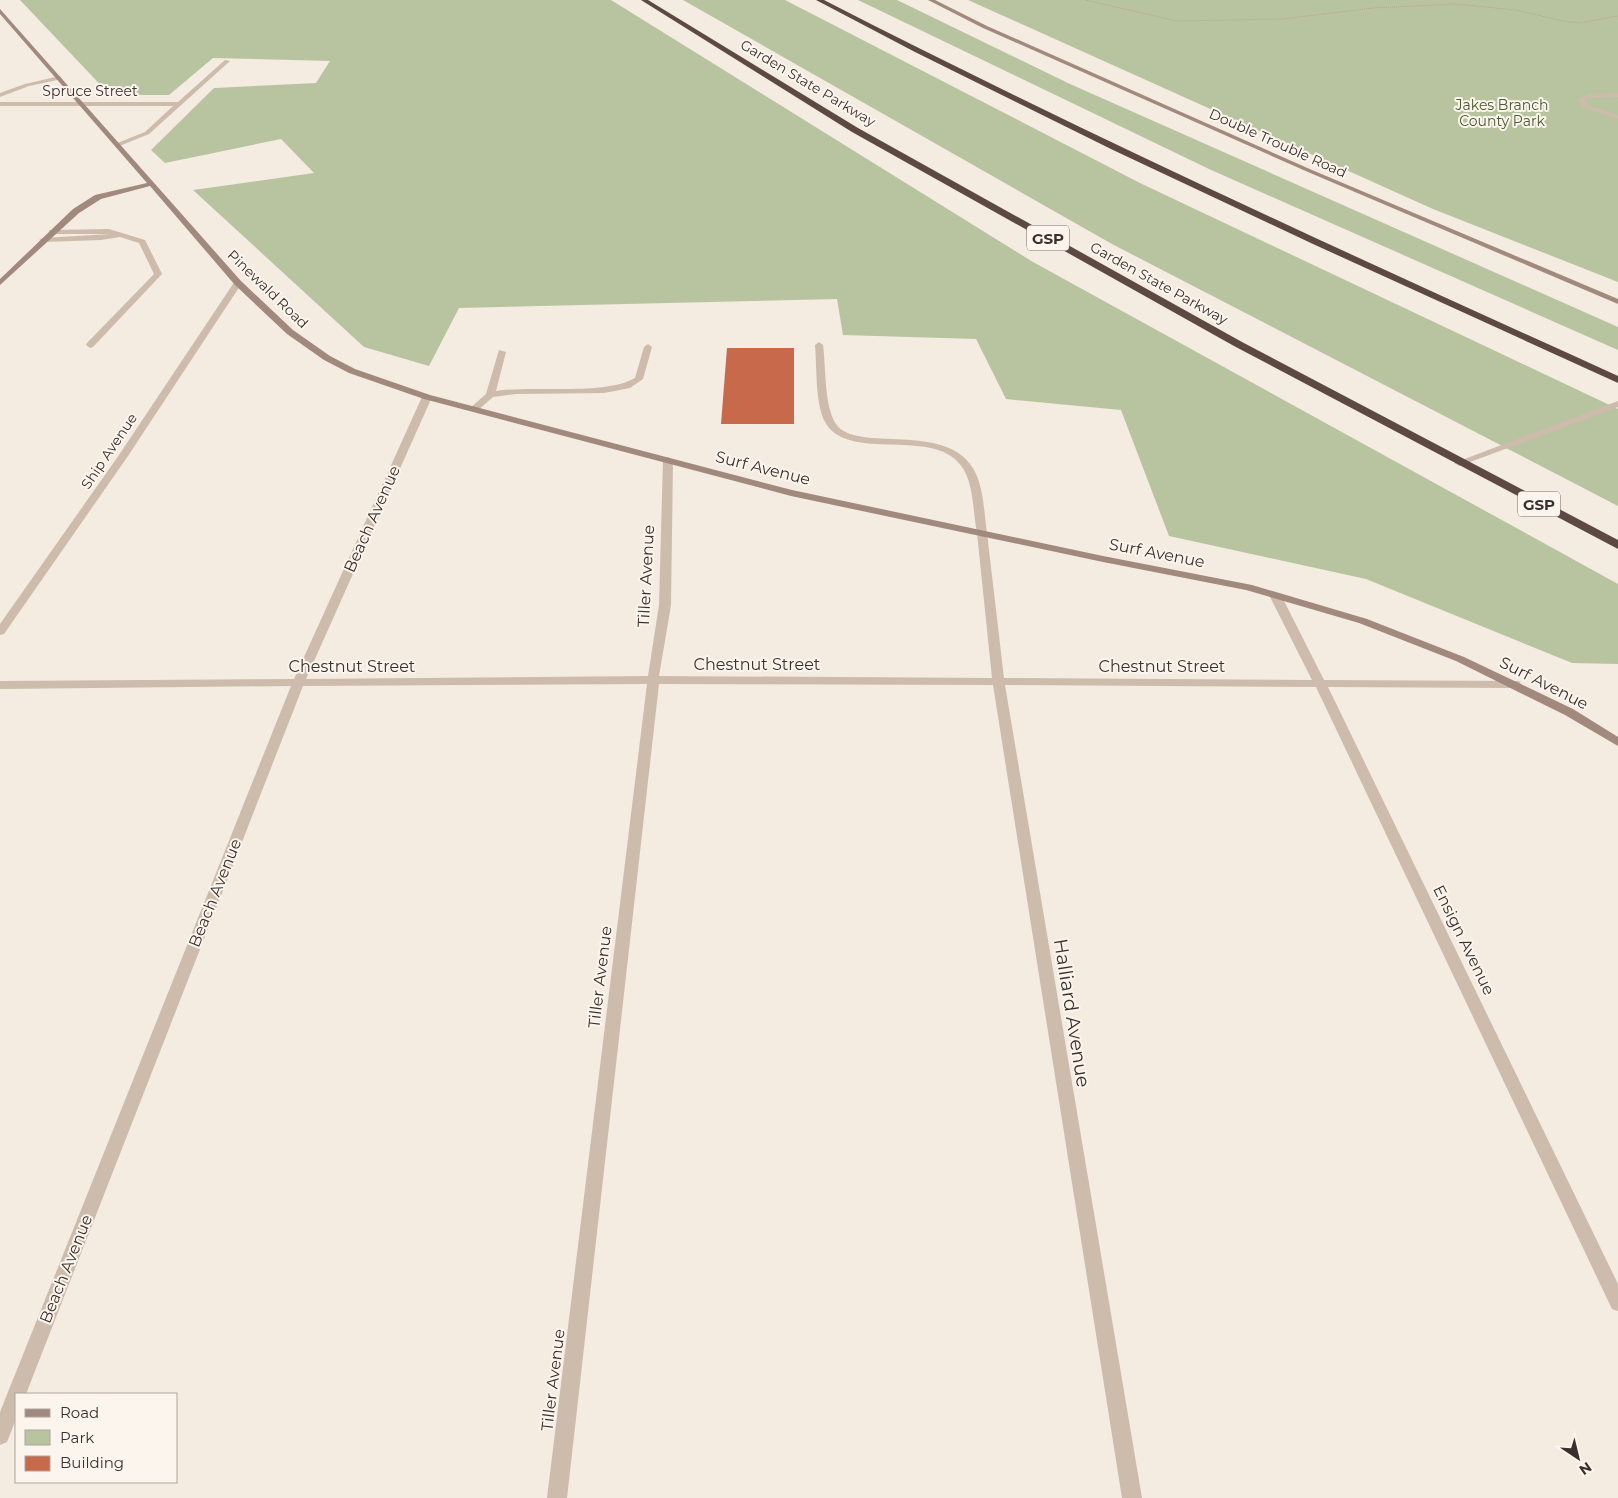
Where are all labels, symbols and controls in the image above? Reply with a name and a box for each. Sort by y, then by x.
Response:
street label: Garden State Parkway [737,35,879,131]
street label: Spruce Street [42,82,138,100]
park label: Jakes Branch County Park [1455,96,1548,130]
street label: Double Trouble Road [1206,105,1350,181]
road number: GSP [1027,226,1069,250]
street label: Garden State Parkway [1087,238,1231,329]
street label: Pinewald Road [224,246,312,332]
street label: Ship Avenue [77,410,141,492]
street label: Surf Avenue [714,447,812,489]
street label: Beach Avenue [340,463,404,575]
road number: GSP [1518,492,1560,516]
street label: Tiller Avenue [634,524,658,628]
street label: Surf Avenue [1108,534,1206,572]
street label: Surf Avenue [1496,653,1592,713]
street label: Chestnut Street [694,655,821,674]
street label: Chestnut Street [289,657,416,676]
street label: Chestnut Street [1099,657,1226,676]
street label: Beach Avenue [185,836,245,950]
street label: Ensign Avenue [1429,882,1499,998]
street label: Tiller Avenue [584,925,616,1029]
street label: Halliard Avenue [1049,937,1095,1089]
street label: Beach Avenue [36,1212,96,1326]
street label: Tiller Avenue [537,1328,569,1432]
legend [15,1393,178,1483]
text: Road [60,1403,99,1422]
text: Park [60,1428,94,1447]
north arrow [1553,1433,1603,1483]
text: Building [60,1453,124,1472]
text: N [1576,1458,1595,1479]

